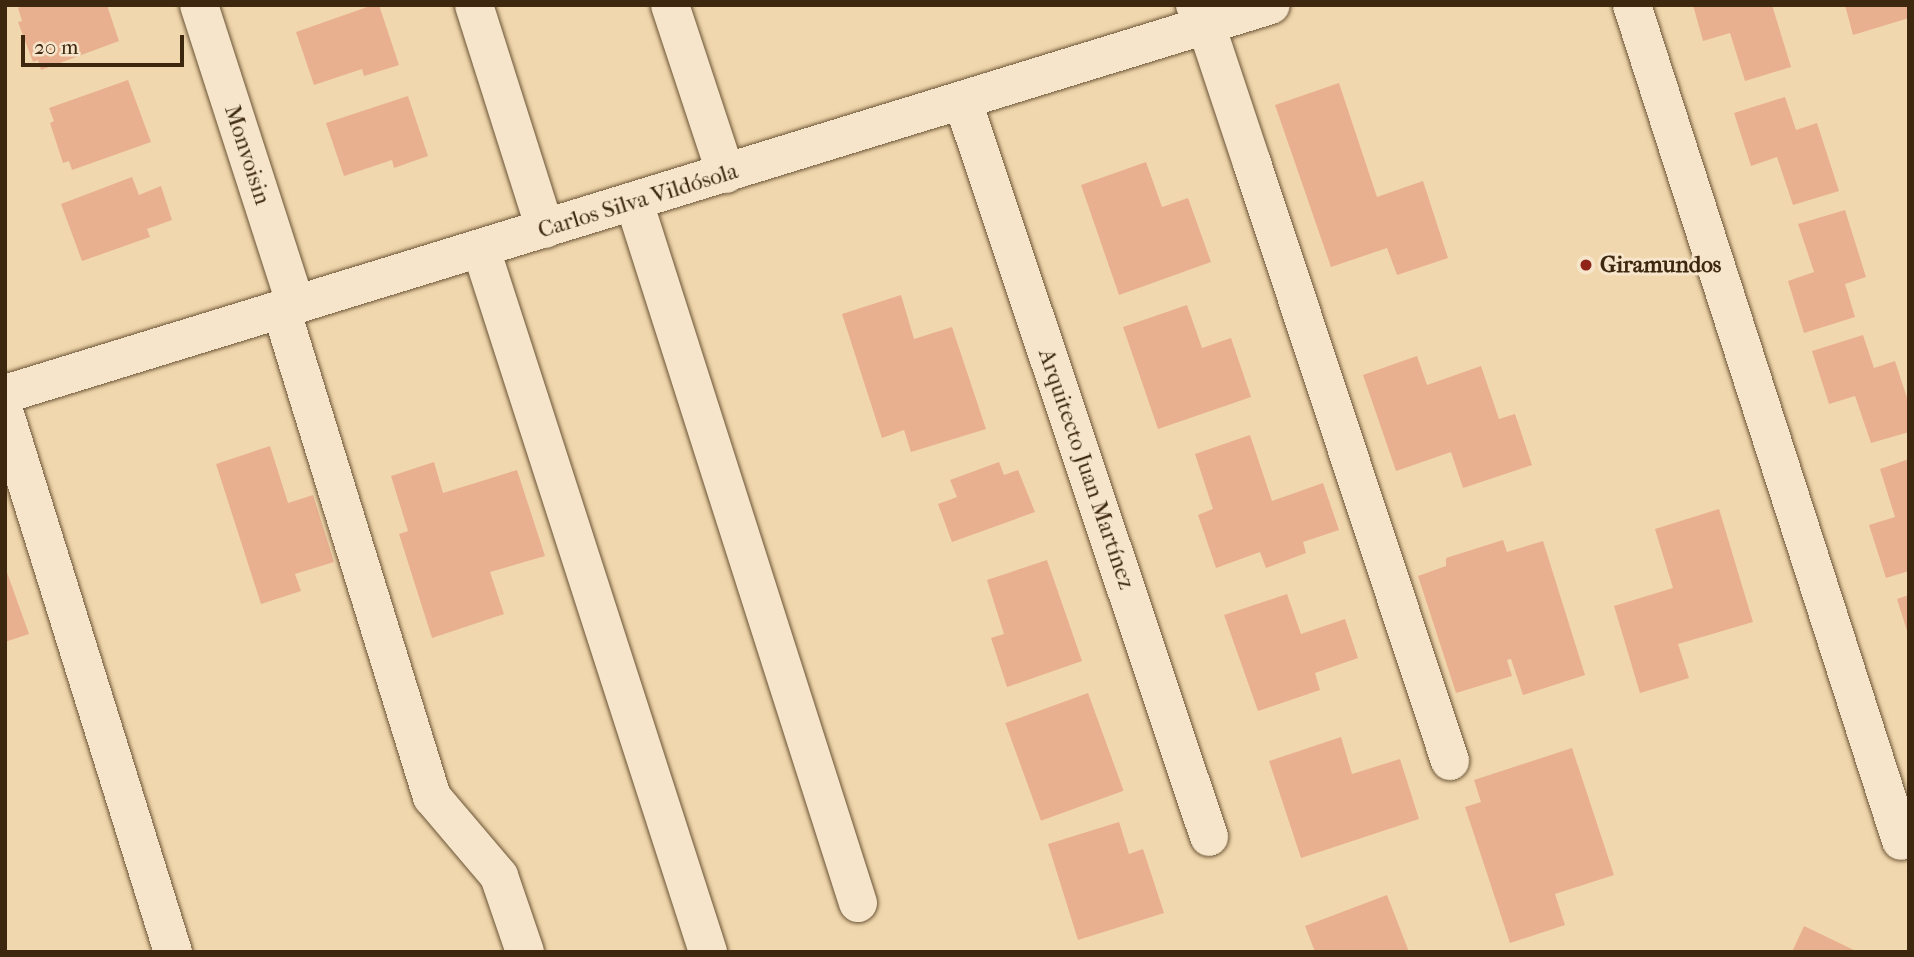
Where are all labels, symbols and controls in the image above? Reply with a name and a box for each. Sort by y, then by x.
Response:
scale bar [24,21,187,65]
text: 20 m [34,35,78,59]
street label: Monvoisin [218,102,276,208]
street label: Carlos Silva Vildósola [535,157,741,245]
place label: Giramundos [1600,251,1721,279]
marker: Giramundos [1578,257,1594,273]
street label: Arquitecto Juan Martínez [1032,345,1140,593]

